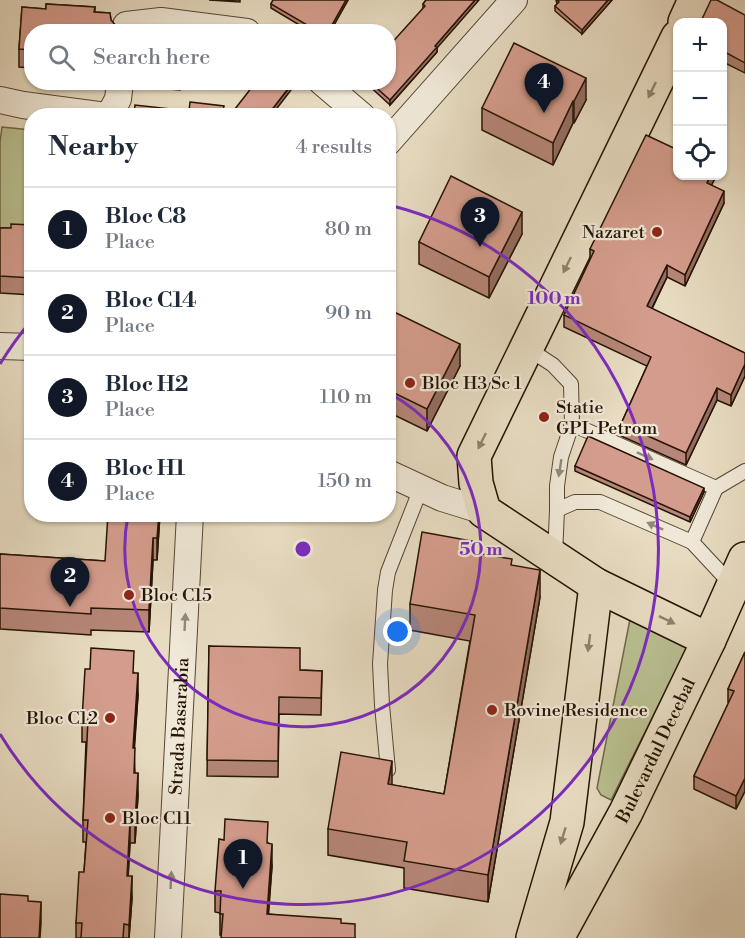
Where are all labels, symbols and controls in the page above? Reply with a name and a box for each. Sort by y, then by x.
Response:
map controls [673,18,727,180]
button: + [673,18,727,72]
search box [24,24,396,90]
icon: search [45,41,78,74]
text: Search here [93,44,210,71]
pin: 4 [524,63,564,113]
button: − [673,72,727,126]
one-way arrow [647,81,657,98]
button: locate [673,126,727,180]
text: Nearby [48,131,138,163]
text: 4 results [295,135,372,160]
pin: 3 [460,198,500,247]
text: Bloc C8 [105,203,186,230]
text: 1 [63,217,72,242]
text: 80 m [325,217,372,242]
place label: Nazaret [582,221,646,244]
marker: Nazaret [650,225,664,239]
text: Place [105,230,155,255]
one-way arrow [563,257,572,274]
text: Bloc C14 [105,287,197,314]
text: 100 m [527,287,581,310]
text: 2 [61,301,74,326]
text: 90 m [325,301,372,326]
text: Place [105,314,155,339]
text: Bloc H2 [105,371,189,398]
place label: Bloc H3 Sc 1 [421,372,522,395]
marker: Bloc H3 Sc 1 [403,376,417,390]
text: 3 [61,385,74,410]
text: 110 m [320,385,372,410]
place label: Statie GPL Petrom [556,396,657,440]
text: Place [105,398,155,423]
marker: Statie GPL Petrom [537,410,551,424]
one-way arrow [477,432,486,449]
one-way arrow [636,451,654,461]
text: Bloc H1 [105,455,185,482]
one-way arrow [555,458,564,477]
text: 4 [61,469,74,494]
text: 150 m [317,469,372,494]
text: Place [105,482,155,507]
one-way arrow [646,521,664,531]
text: 50 m [459,538,503,561]
centre of rings [293,539,313,559]
pin: 2 [50,558,90,607]
place label: Bloc C15 [140,584,212,607]
marker: Bloc C15 [122,588,136,602]
one-way arrow [180,612,189,631]
one-way arrow [659,615,676,624]
your location [383,617,412,646]
one-way arrow [584,634,594,653]
street label: Strada Basarabia [164,656,195,796]
street label: Bulevardul Decebal [611,674,701,828]
place label: Rovine Residence [504,699,648,722]
marker: Rovine Residence [485,703,499,717]
place label: Bloc C12 [25,707,98,730]
marker: Bloc C12 [103,711,117,725]
place label: Bloc C11 [121,807,192,830]
marker: Bloc C11 [103,811,117,825]
one-way arrow [558,827,567,845]
pin: 1 [224,840,262,889]
one-way arrow [167,870,176,889]

